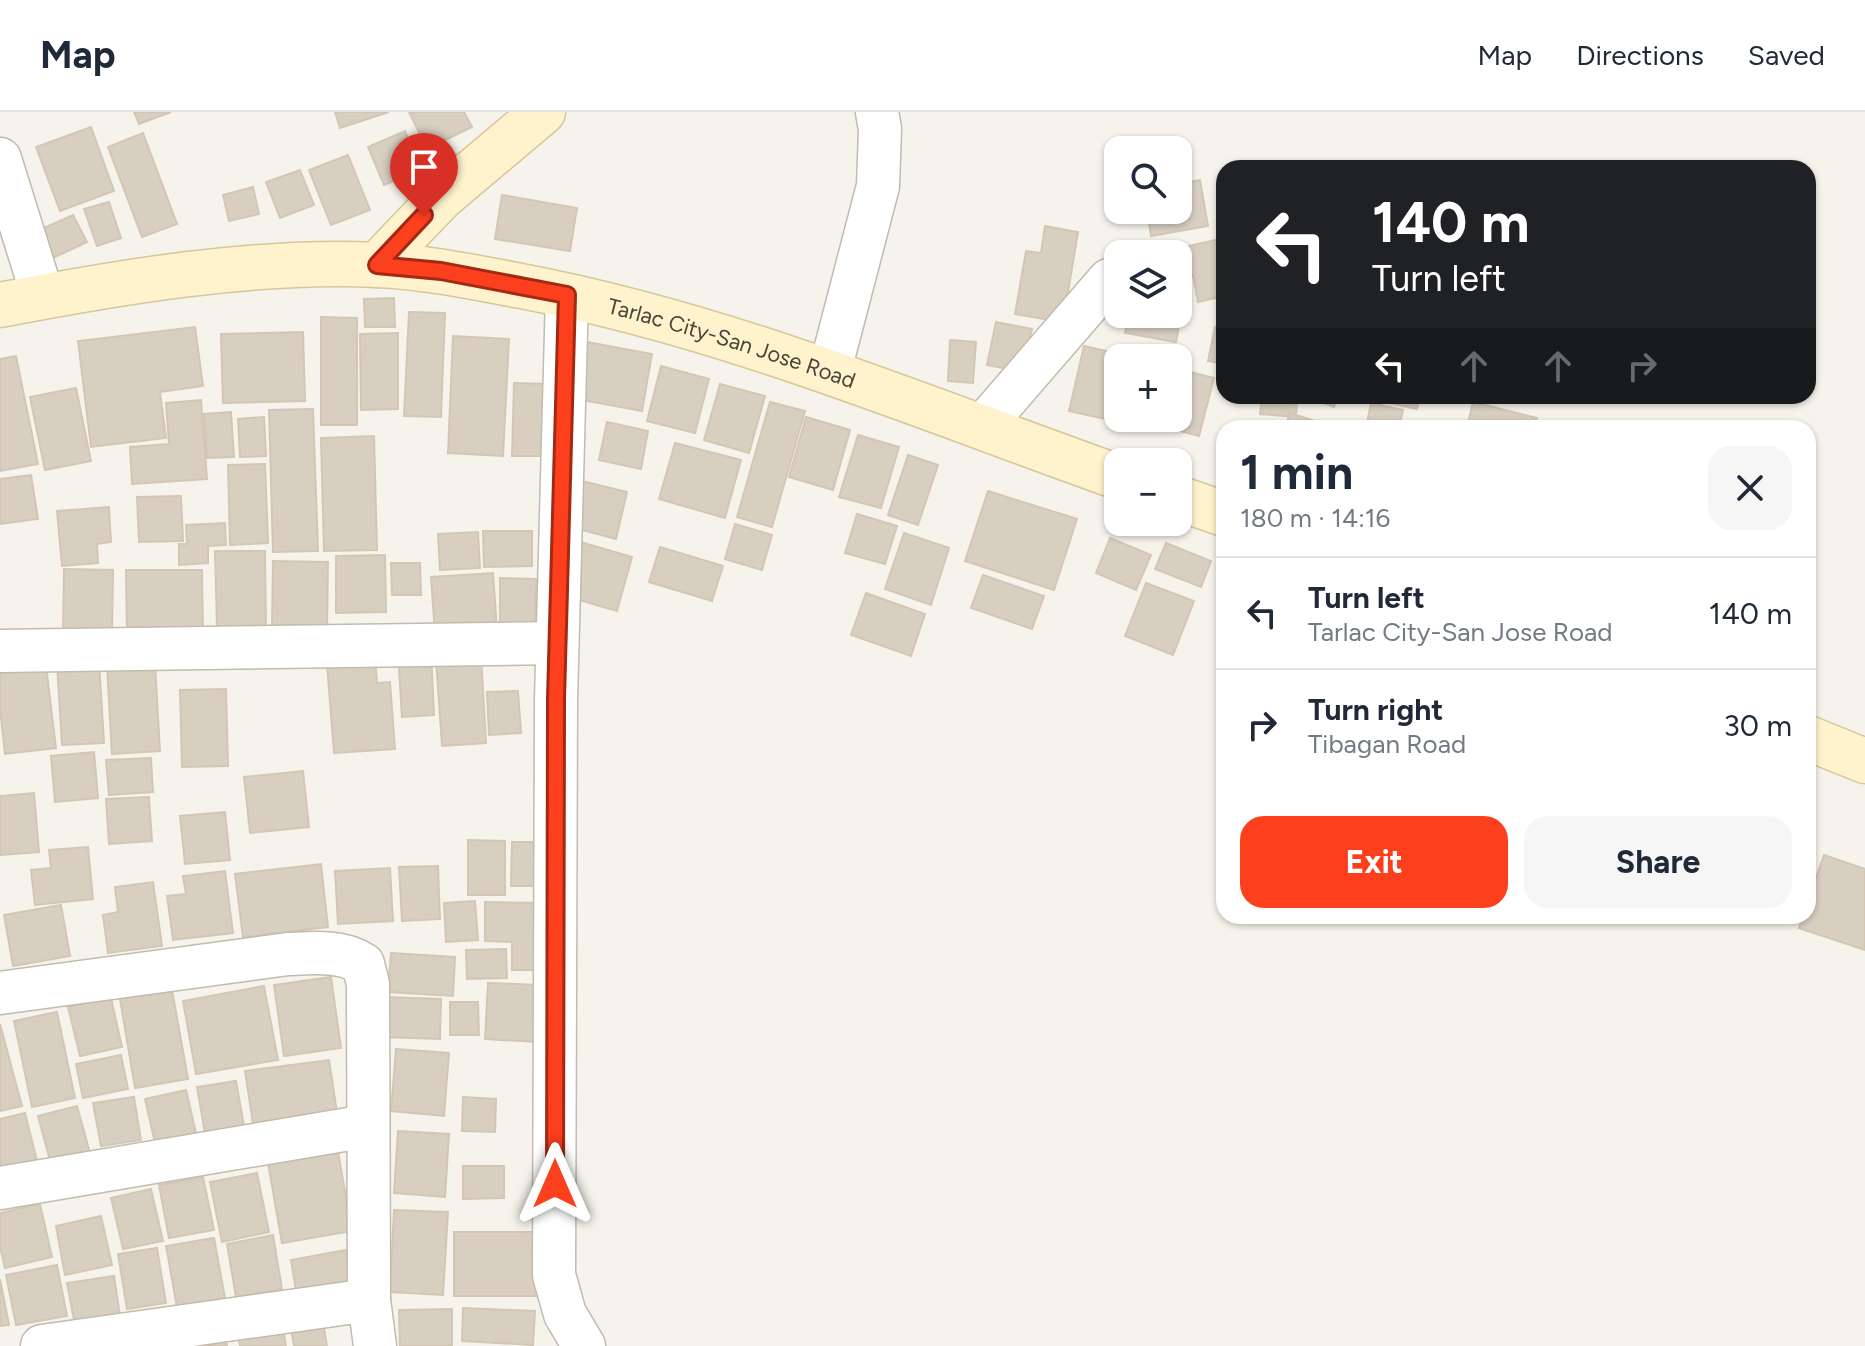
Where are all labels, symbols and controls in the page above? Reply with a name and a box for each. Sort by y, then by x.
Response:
text: Map [40,32,116,78]
text: Map [1478,38,1532,72]
text: Directions [1576,38,1704,72]
text: Saved [1748,38,1825,72]
pin [390,133,458,215]
map controls [1104,136,1192,536]
button: search [1104,136,1192,224]
icon: arrive [402,145,446,189]
text: 140 m [1372,189,1530,256]
icon: left [1240,192,1344,296]
button: layers [1104,240,1192,328]
text: Turn left [1372,257,1506,300]
street label: Tarlac City-San Jose Road [605,292,859,394]
button: + [1104,344,1192,432]
icon: left [1368,344,1412,388]
icon: ahead [1452,344,1496,388]
icon: ahead [1536,344,1580,388]
icon: right [1620,344,1664,388]
text: 1 min [1240,443,1353,501]
button: close [1708,446,1792,530]
button: − [1104,448,1192,536]
text: 180 m · 14:16 [1240,502,1390,534]
text: Turn left [1308,579,1425,616]
icon: left [1240,591,1284,635]
text: 140 m [1709,595,1792,632]
text: Tarlac City-San Jose Road [1308,616,1613,648]
text: Turn right [1308,691,1443,728]
icon: right [1240,703,1284,747]
text: 30 m [1724,707,1792,744]
text: Tibagan Road [1308,728,1466,760]
button: Exit [1240,816,1508,908]
button: Share [1524,816,1792,908]
position arrow [513,1142,597,1226]

